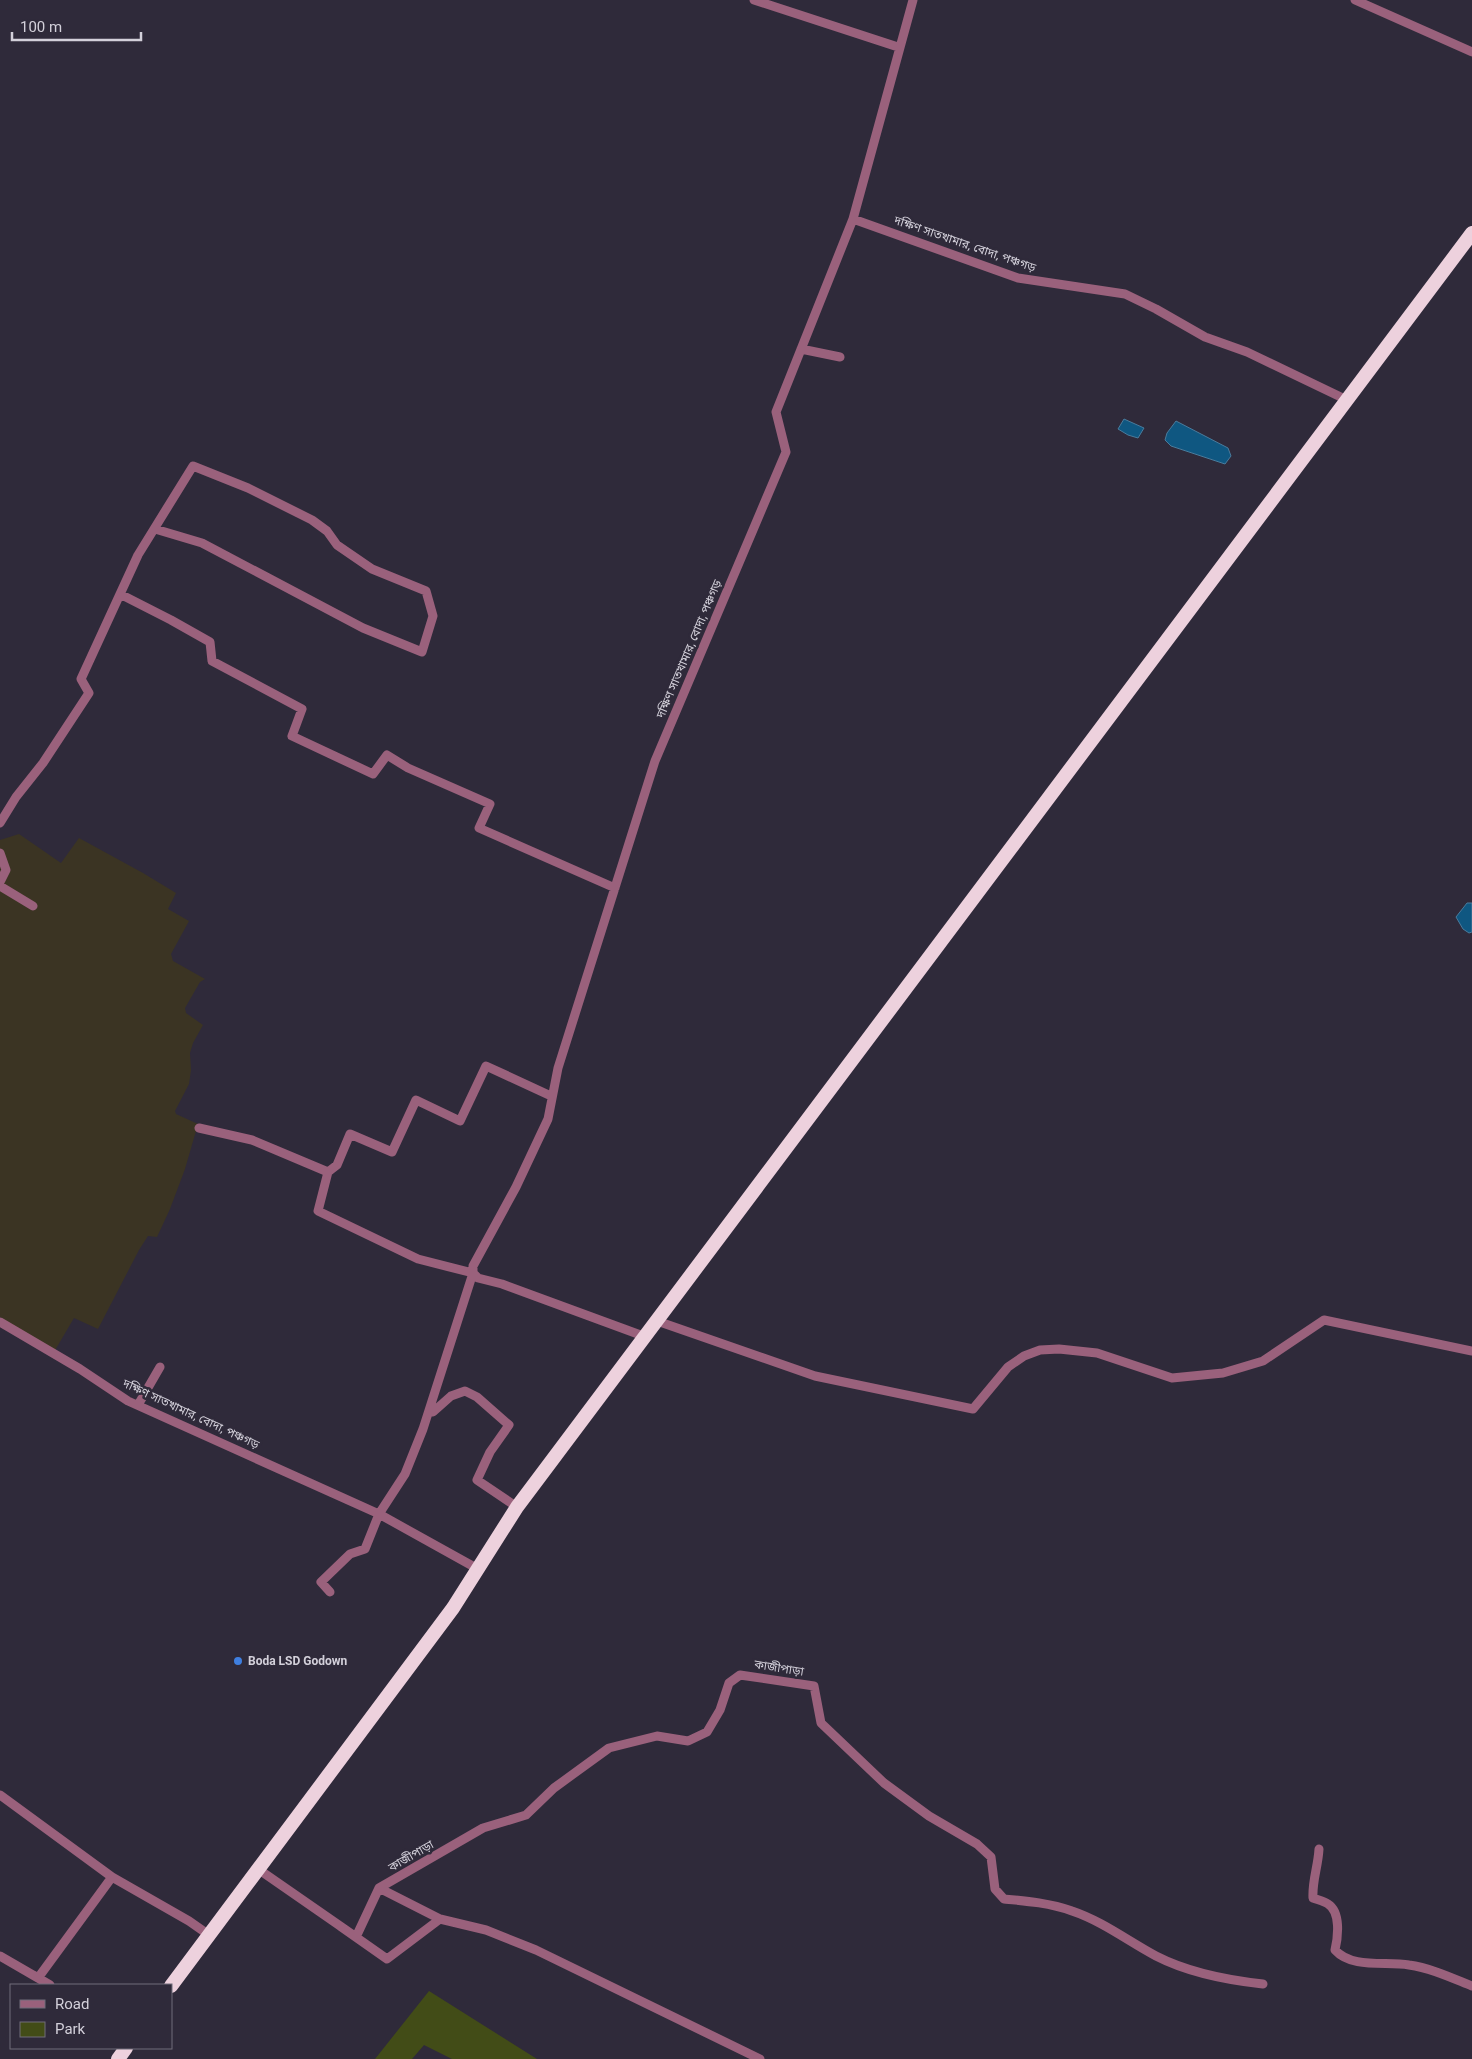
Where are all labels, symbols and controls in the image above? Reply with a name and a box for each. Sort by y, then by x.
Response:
scale bar [12,10,141,42]
text: 100 m [20,18,62,36]
street label: দক্ষিণ সাতখামার, বোদা, পঞ্চগড় [891,212,1038,275]
street label: দক্ষিণ সাতখামার, বোদা, পঞ্চগড় [652,577,725,721]
street label: দক্ষিণ সাতখামার, বোদা, পঞ্চগড় [120,1375,262,1452]
place label: Boda LSD Godown [248,1654,348,1668]
marker: Boda LSD Godown [232,1655,244,1667]
street label: কাজীপাড়া [752,1656,806,1679]
street label: কাজীপাড়া [385,1836,437,1875]
legend [10,1984,172,2049]
text: Road [55,1995,89,2013]
text: Park [55,2020,86,2038]

